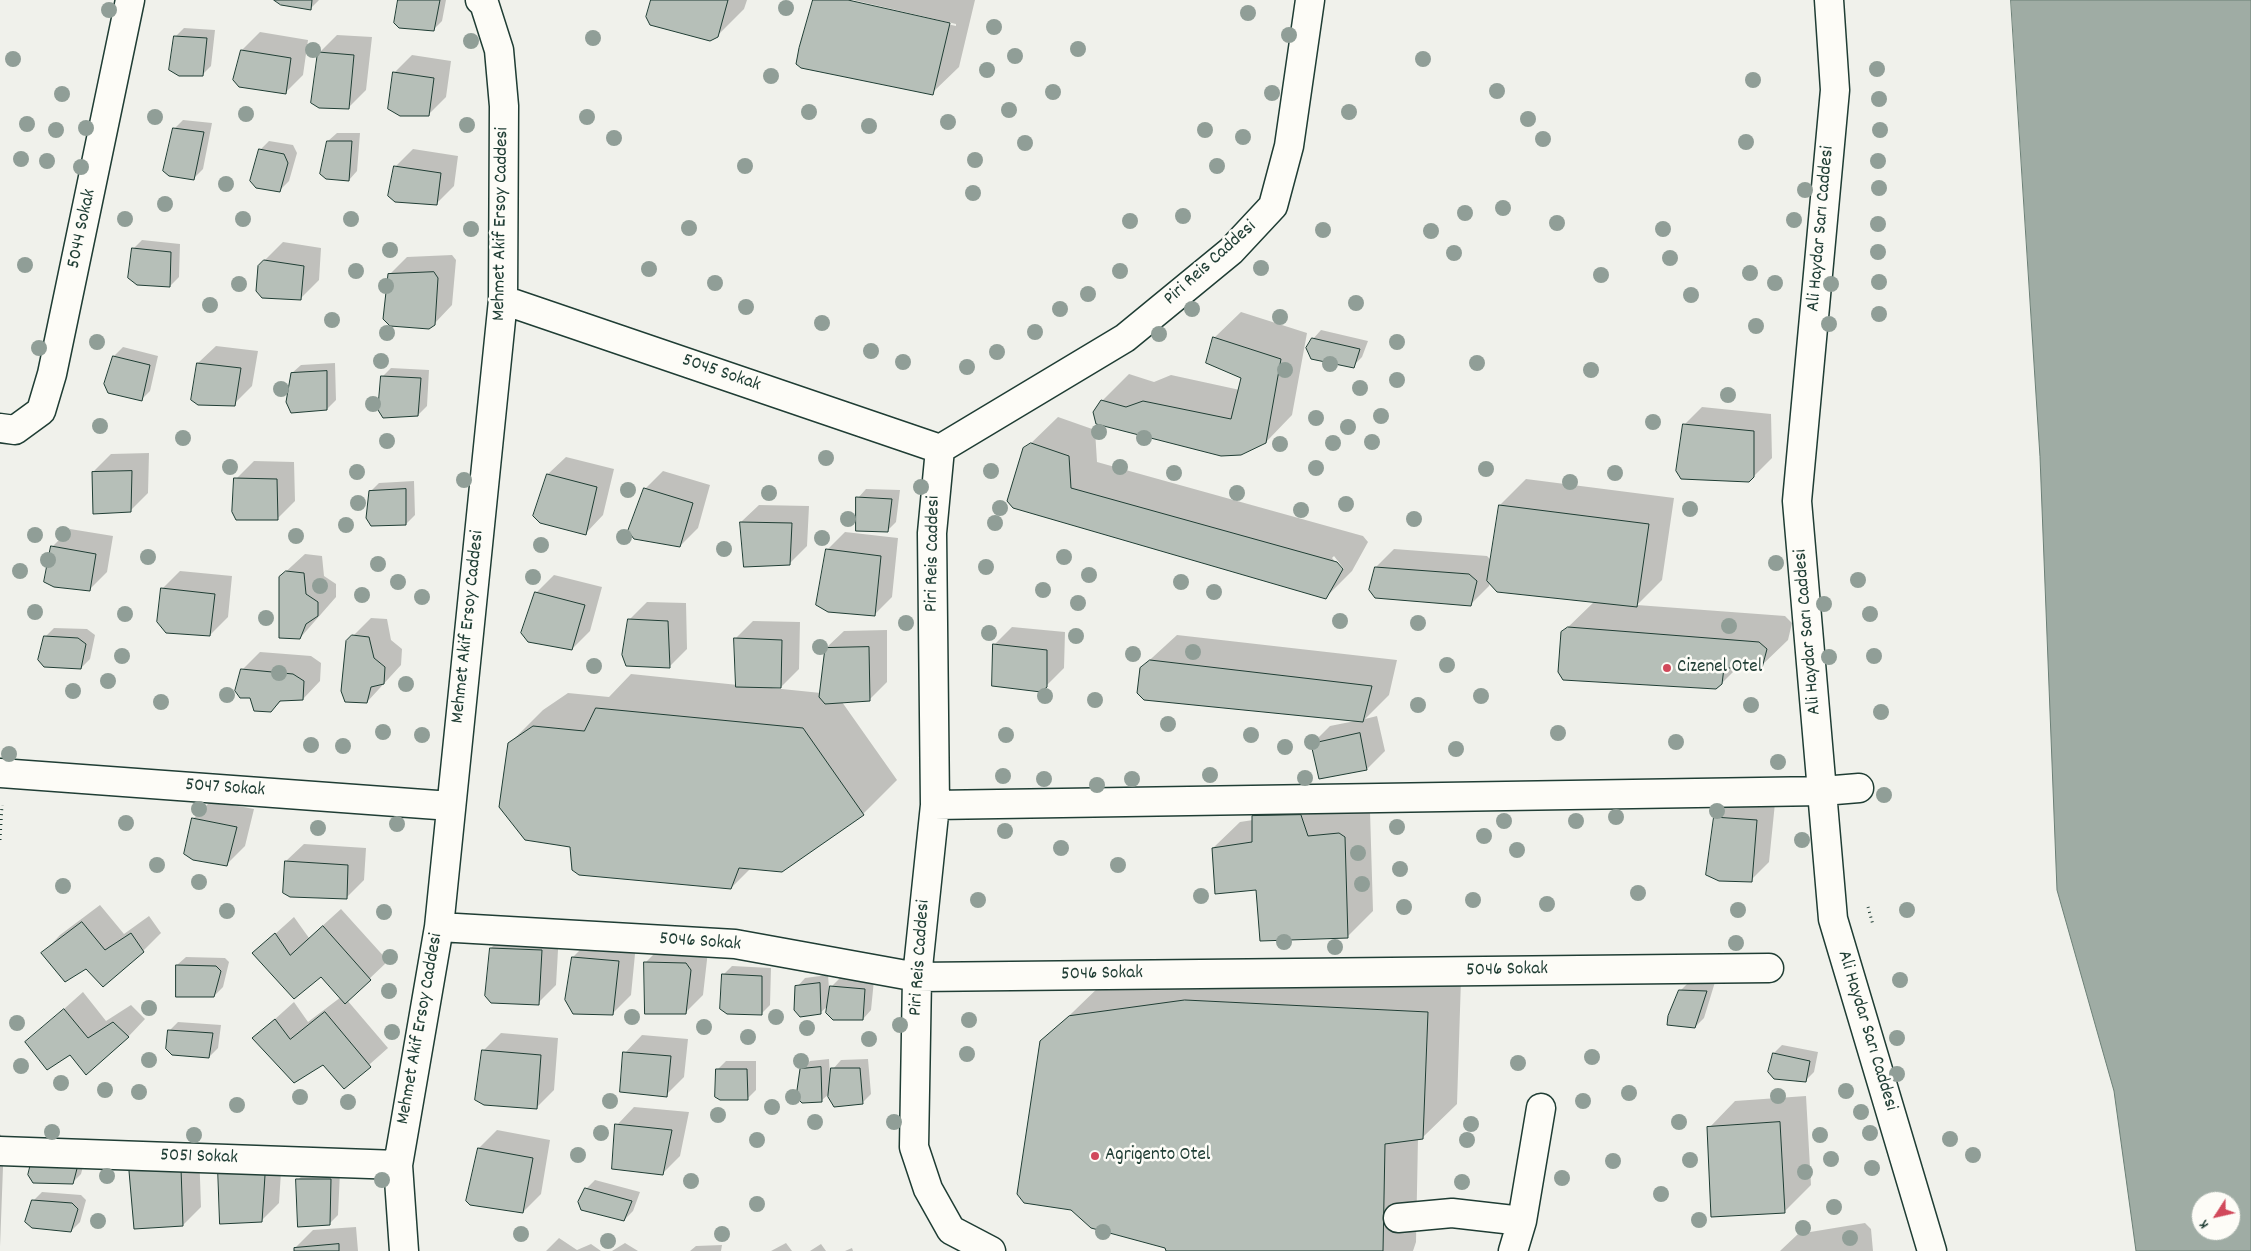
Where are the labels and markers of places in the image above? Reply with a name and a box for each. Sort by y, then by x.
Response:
place label: Cizenel Otel [1677,657,1762,679]
marker: Cizenel Otel [1661,662,1673,674]
place label: Agrigento Otel [1105,1145,1210,1167]
marker: Agrigento Otel [1089,1150,1101,1162]

